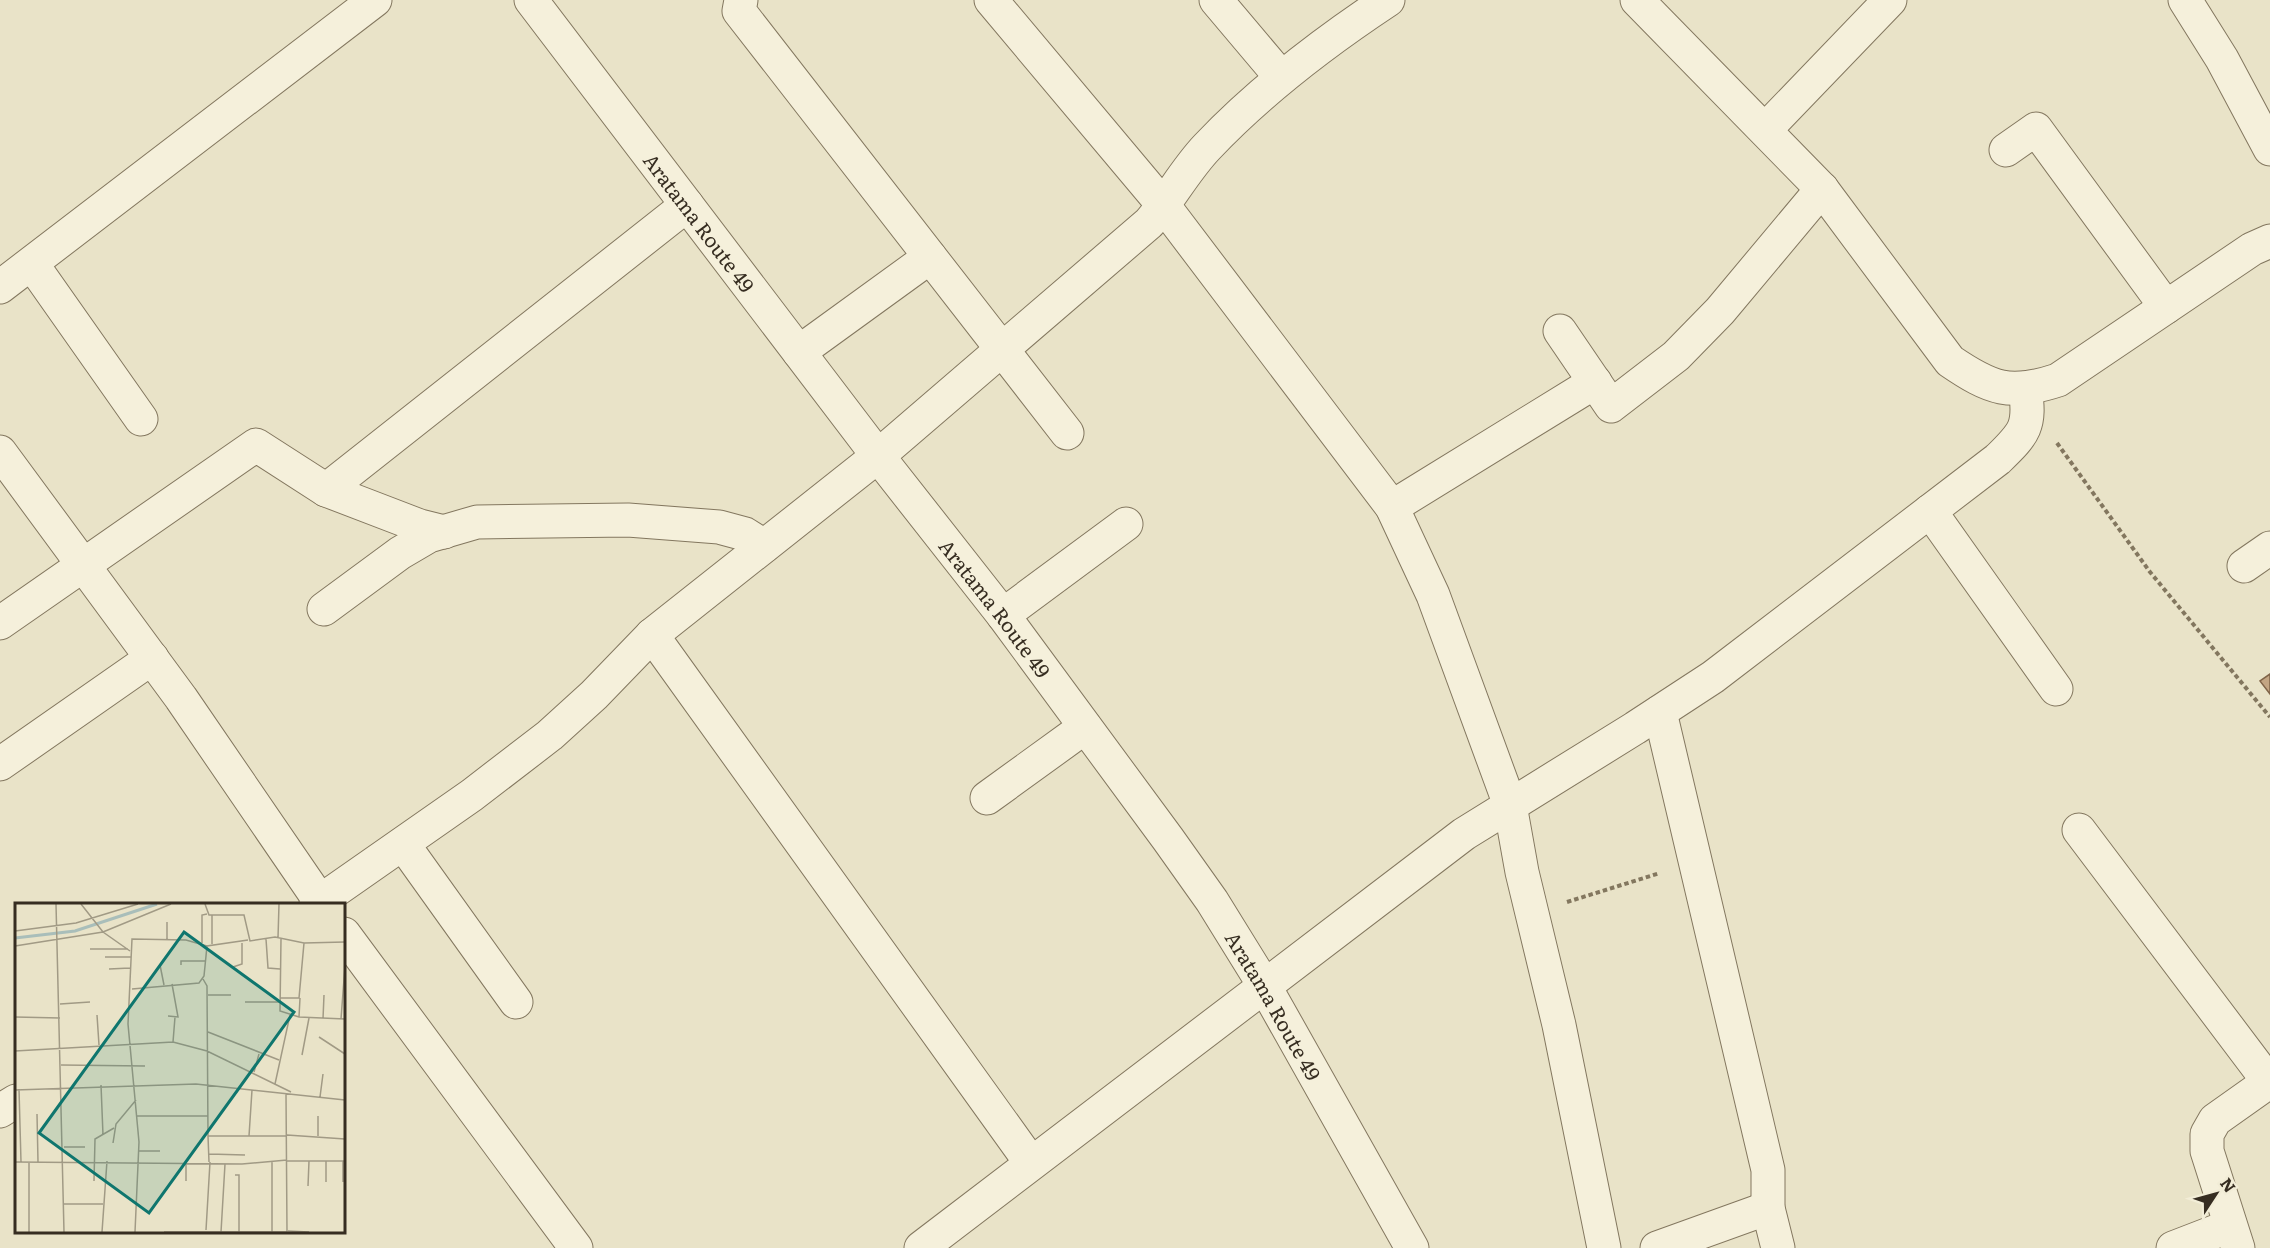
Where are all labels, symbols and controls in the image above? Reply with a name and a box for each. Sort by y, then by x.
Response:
street label: Aratama Route 49 [637,146,763,298]
street label: Aratama Route 49 [933,532,1059,683]
inset map [15,903,345,1233]
street label: Aratama Route 49 [1219,925,1329,1085]
north arrow [2186,1164,2246,1224]
text: N [2215,1172,2243,1197]

